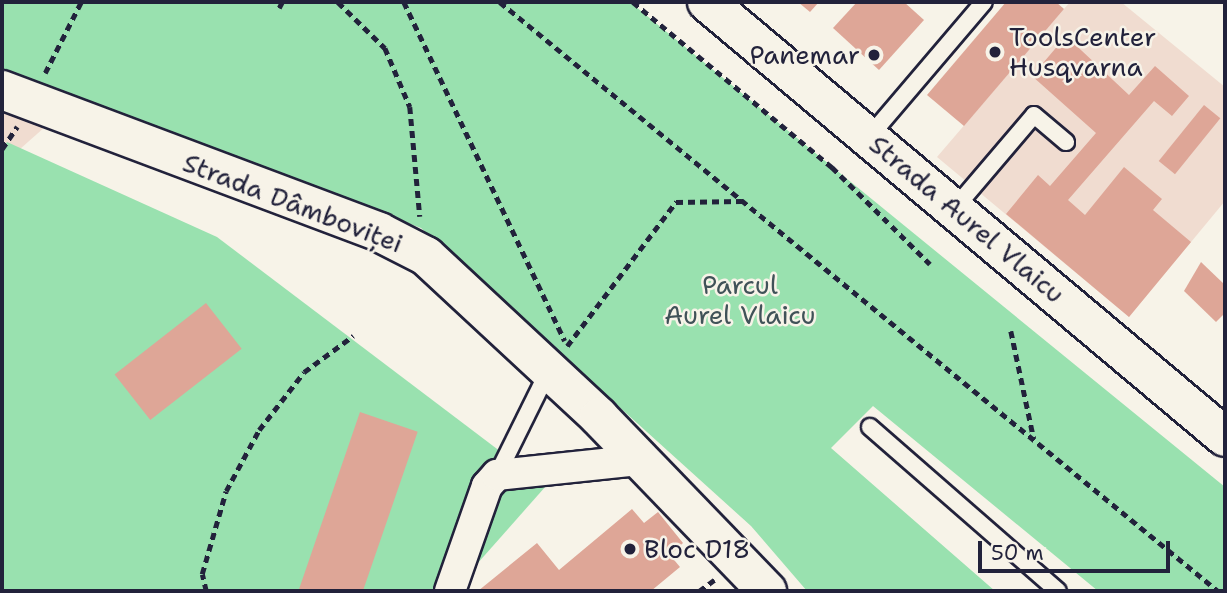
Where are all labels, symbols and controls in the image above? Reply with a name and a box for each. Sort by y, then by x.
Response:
place label: ToolsCenter Husqvarna [1009,21,1156,82]
place label: Panemar [749,39,860,71]
marker: ToolsCenter Husqvarna [987,44,1003,60]
marker: Panemar [866,47,882,63]
street label: Strada Aurel Vlaicu [863,128,1071,310]
street label: Strada Dâmboviței [179,147,407,259]
park label: Parcul Aurel Vlaicu [664,269,816,330]
scale bar [982,526,1174,570]
place label: Bloc D18 [644,533,750,565]
text: 50 m [991,539,1044,567]
marker: Bloc D18 [622,541,638,557]

